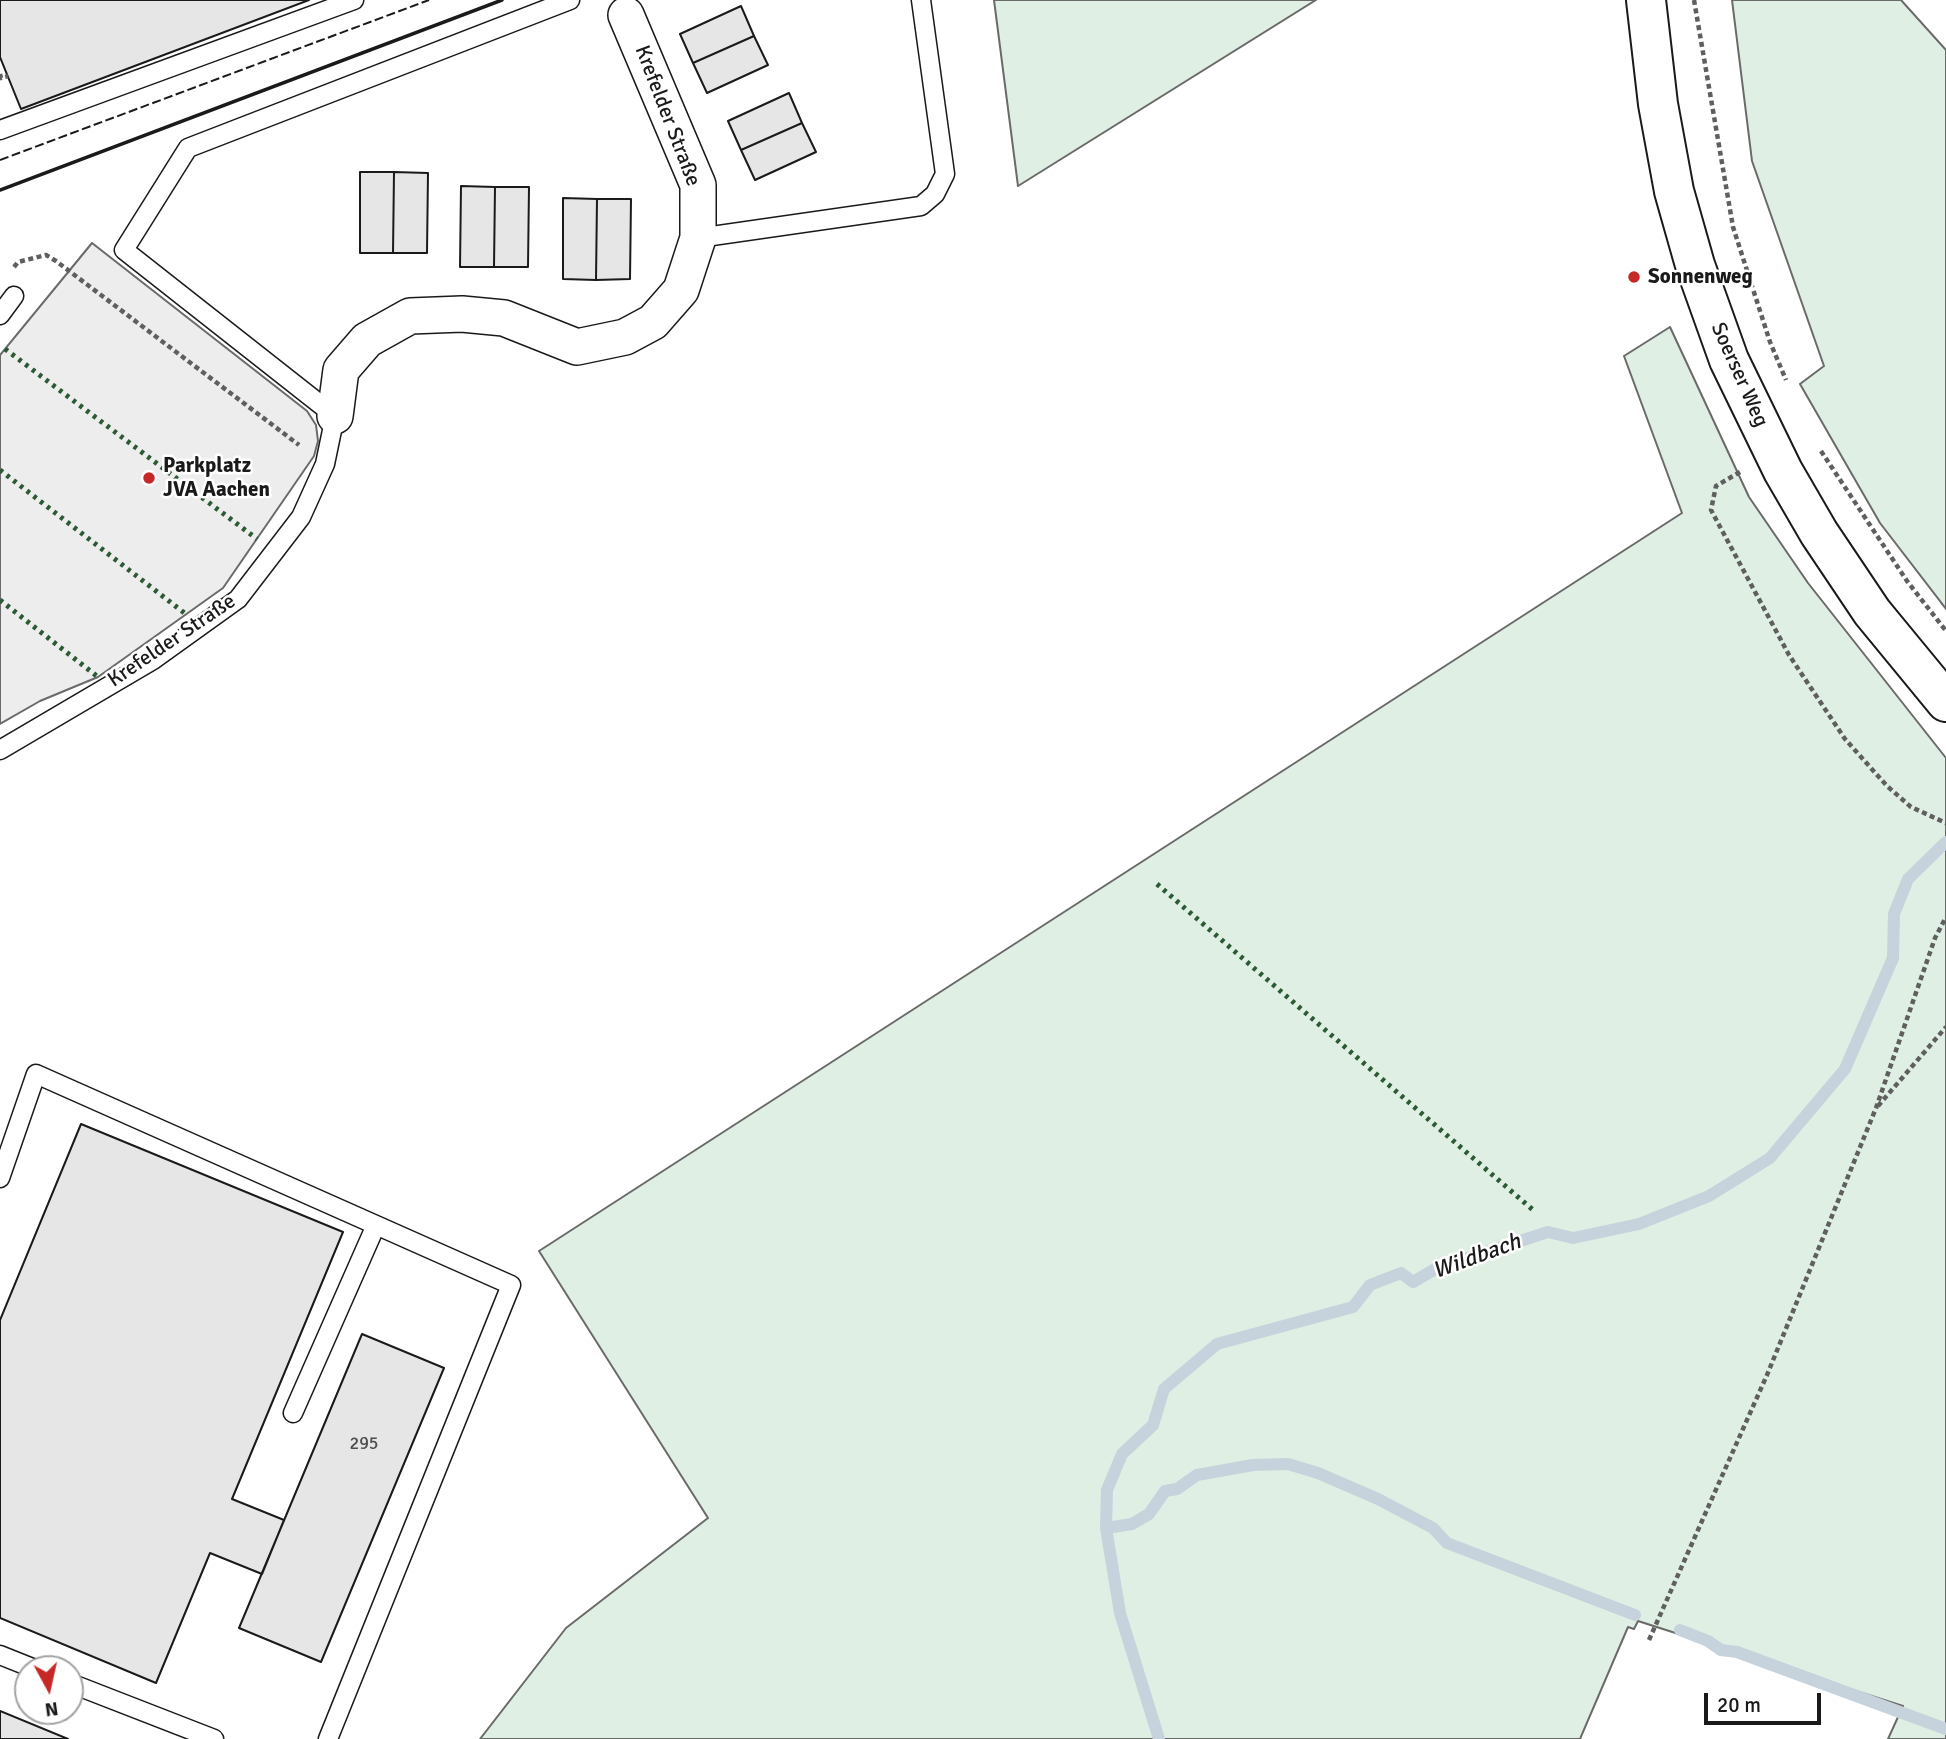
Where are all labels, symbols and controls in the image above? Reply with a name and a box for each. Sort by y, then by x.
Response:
street label: Krefelder Straße [629,42,705,190]
place label: Sonnenweg [1648,264,1753,290]
marker: Sonnenweg [1626,269,1642,285]
street label: Soerser Weg [1705,319,1773,431]
place label: Parkplatz JVA Aachen [163,453,270,503]
marker: Parkplatz JVA Aachen [141,470,157,486]
street label: Krefelder Straße [103,589,241,693]
water label: Wildbach [1429,1228,1525,1286]
house number: 295 [349,1433,379,1455]
north arrow [14,1655,84,1725]
scale bar [1708,1680,1825,1724]
text: 20 m [1717,1692,1761,1718]
text: N [43,1696,60,1722]

